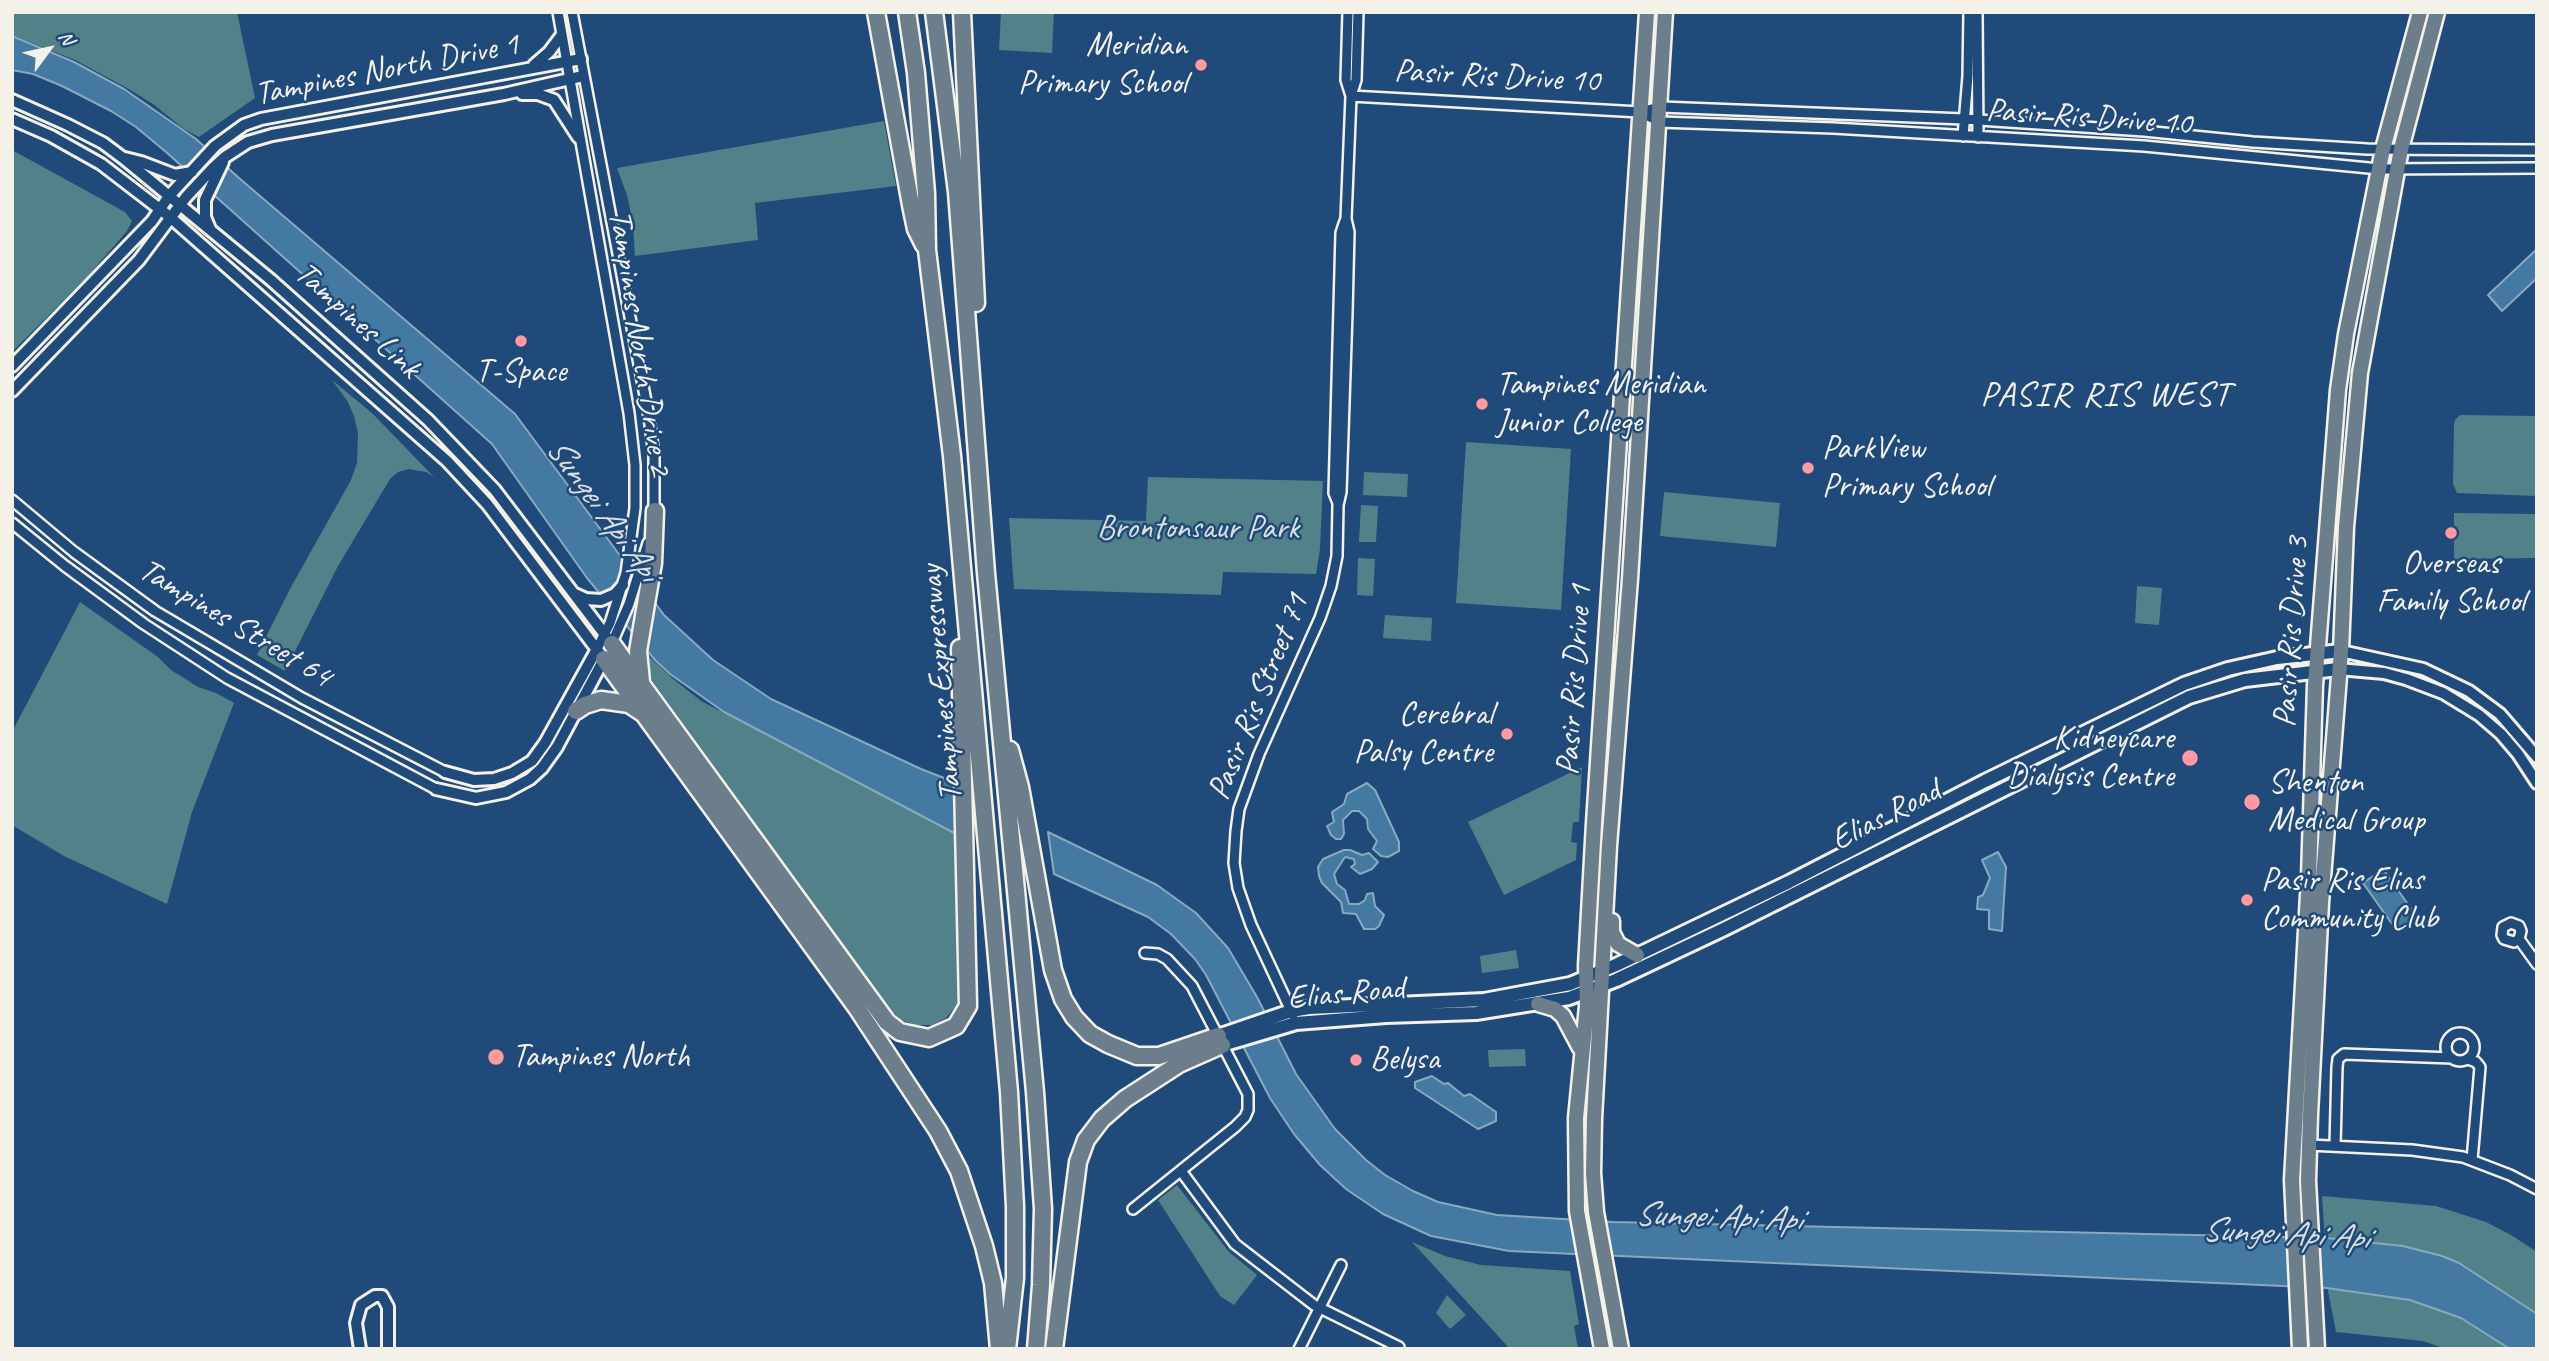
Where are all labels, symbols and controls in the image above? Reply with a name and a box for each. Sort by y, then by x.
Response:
north arrow [14,14,84,84]
street label: Tampines North Drive 1 [252,25,522,115]
text: N [53,26,80,49]
place label: Meridian Primary School [1018,26,1187,104]
street label: Pasir Ris Drive 10 [1393,52,1601,102]
marker: Meridian Primary School [1193,57,1209,73]
street label: Pasir Ris Drive 10 [1985,91,2193,145]
street label: Tampines North Drive 2 [598,208,680,478]
street label: Tampines Link [286,254,428,388]
marker: T-Space [513,333,529,349]
place label: T-Space [475,352,567,392]
place label: Tampines Meridian Junior College [1496,365,1705,443]
district label: PASIR RIS WEST [1983,375,2229,417]
marker: Tampines Meridian Junior College [1474,396,1490,412]
place label: ParkView Primary School [1822,429,1991,507]
water label: Sungei Api Api [536,430,668,590]
marker: ParkView Primary School [1800,460,1816,476]
park label: Brontonsaur Park [1097,509,1299,549]
marker: Overseas Family School [2443,525,2459,541]
street label: Pasir Ris Drive 3 [2266,535,2318,729]
place label: Overseas Family School [2377,544,2525,622]
street label: Tampines Street 64 [131,551,339,697]
street label: Tampines Expressway [912,563,972,803]
street label: Pasir Ris Drive 1 [1549,583,1601,777]
street label: Pasir Ris Street 71 [1200,588,1318,806]
place label: Cerebral Palsy Centre [1354,695,1493,773]
place label: Kidneycare Dialysis Centre [2007,719,2174,797]
marker: Cerebral Palsy Centre [1499,726,1515,742]
marker: Kidneycare Dialysis Centre [2180,748,2200,768]
place label: Shenton Medical Group [2268,763,2425,841]
street label: Elias Road [1825,772,1947,860]
marker: Shenton Medical Group [2242,792,2262,812]
place label: Pasir Ris Elias Community Club [2261,861,2438,939]
marker: Pasir Ris Elias Community Club [2239,892,2255,908]
street label: Elias Road [1286,969,1406,1019]
place label: Tampines North [512,1037,690,1077]
place label: Belysa [1370,1040,1440,1080]
marker: Tampines North [486,1047,506,1067]
marker: Belysa [1348,1052,1364,1068]
water label: Sungei Api Api [1634,1194,1802,1242]
water label: Sungei Api Api [2201,1210,2369,1260]

